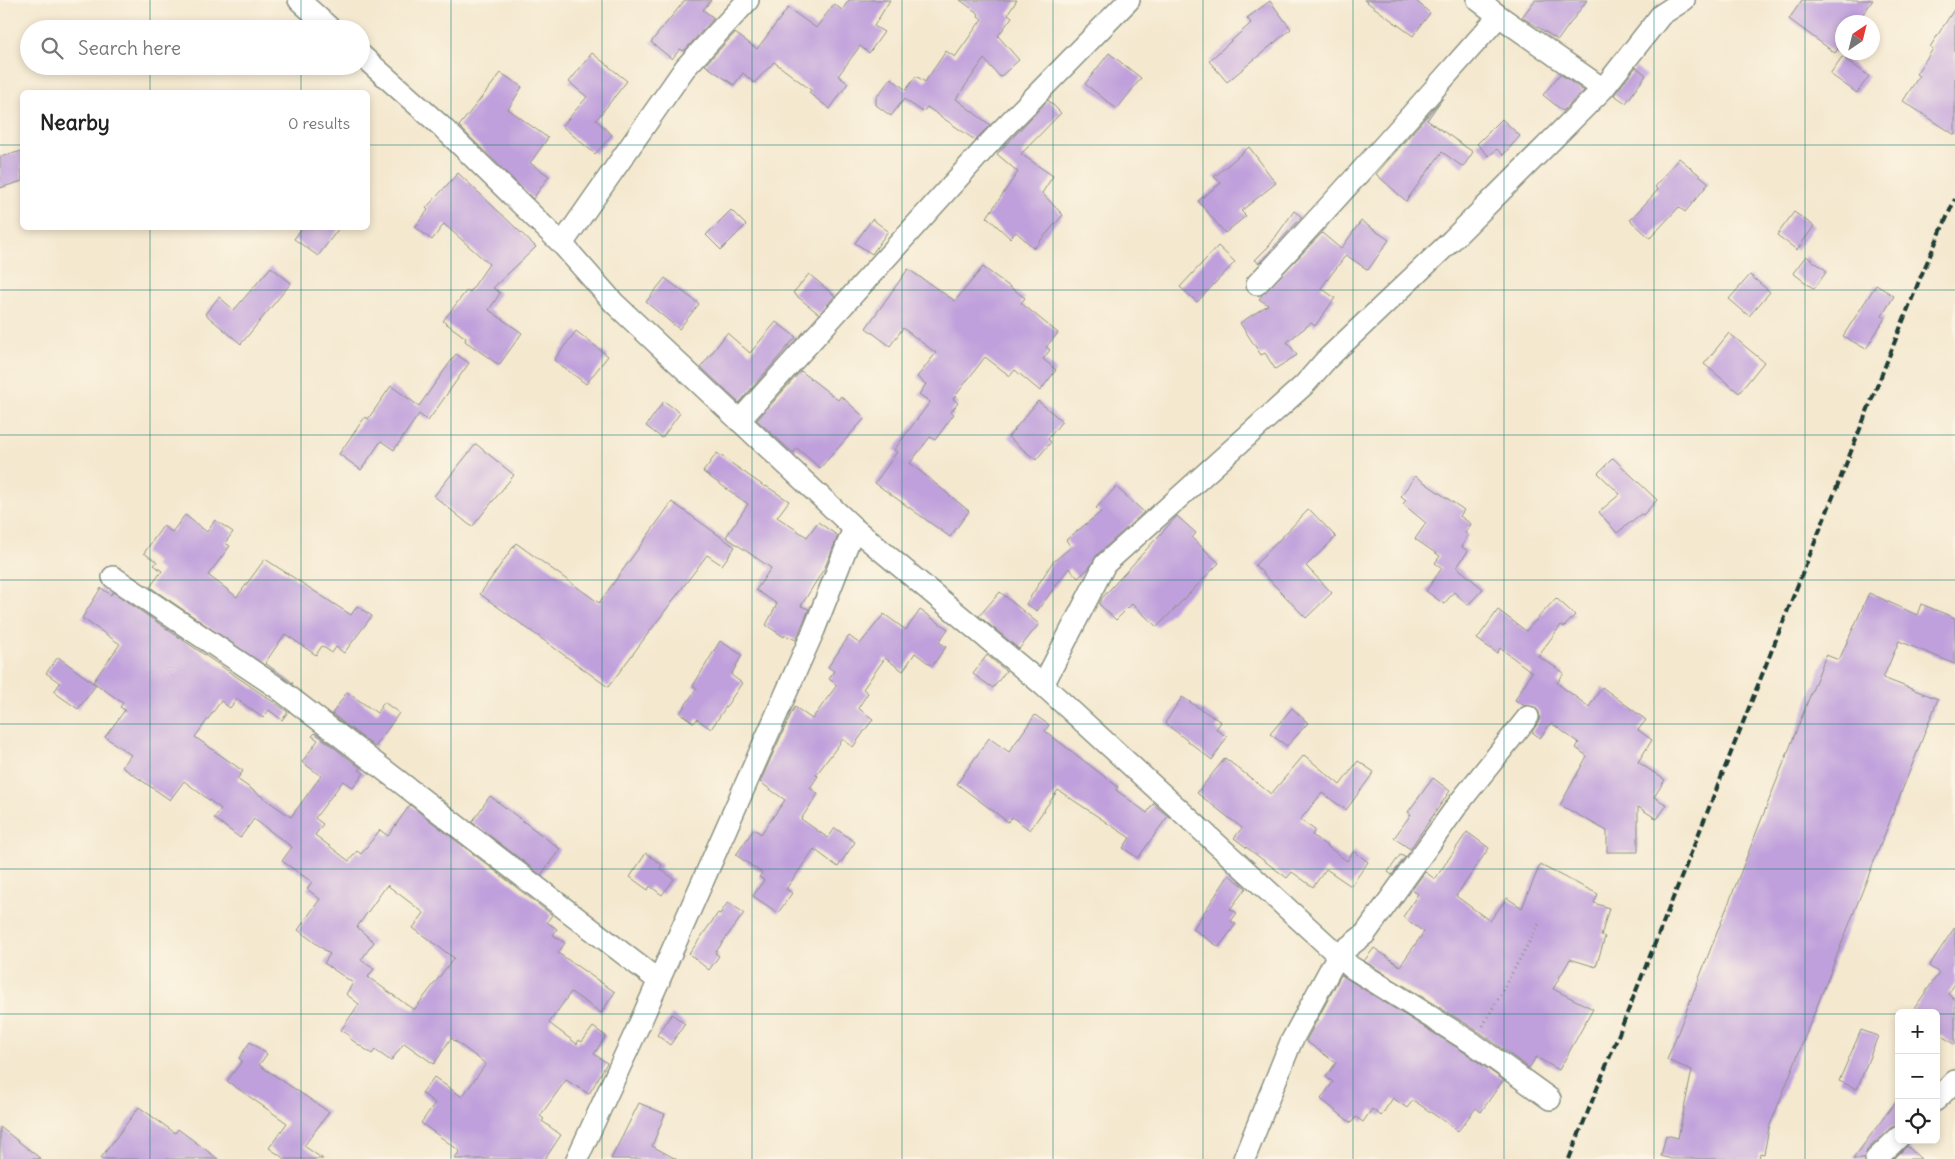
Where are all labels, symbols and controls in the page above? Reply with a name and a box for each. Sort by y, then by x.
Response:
north arrow [1835,15,1880,60]
search box [20,20,370,75]
icon: search [38,34,66,62]
text: Search here [78,36,181,60]
text: Nearby [40,109,110,136]
text: 0 results [288,113,350,133]
map controls [1895,1009,1940,1144]
button: + [1895,1009,1940,1054]
button: − [1895,1054,1940,1099]
button: locate [1895,1099,1940,1144]

